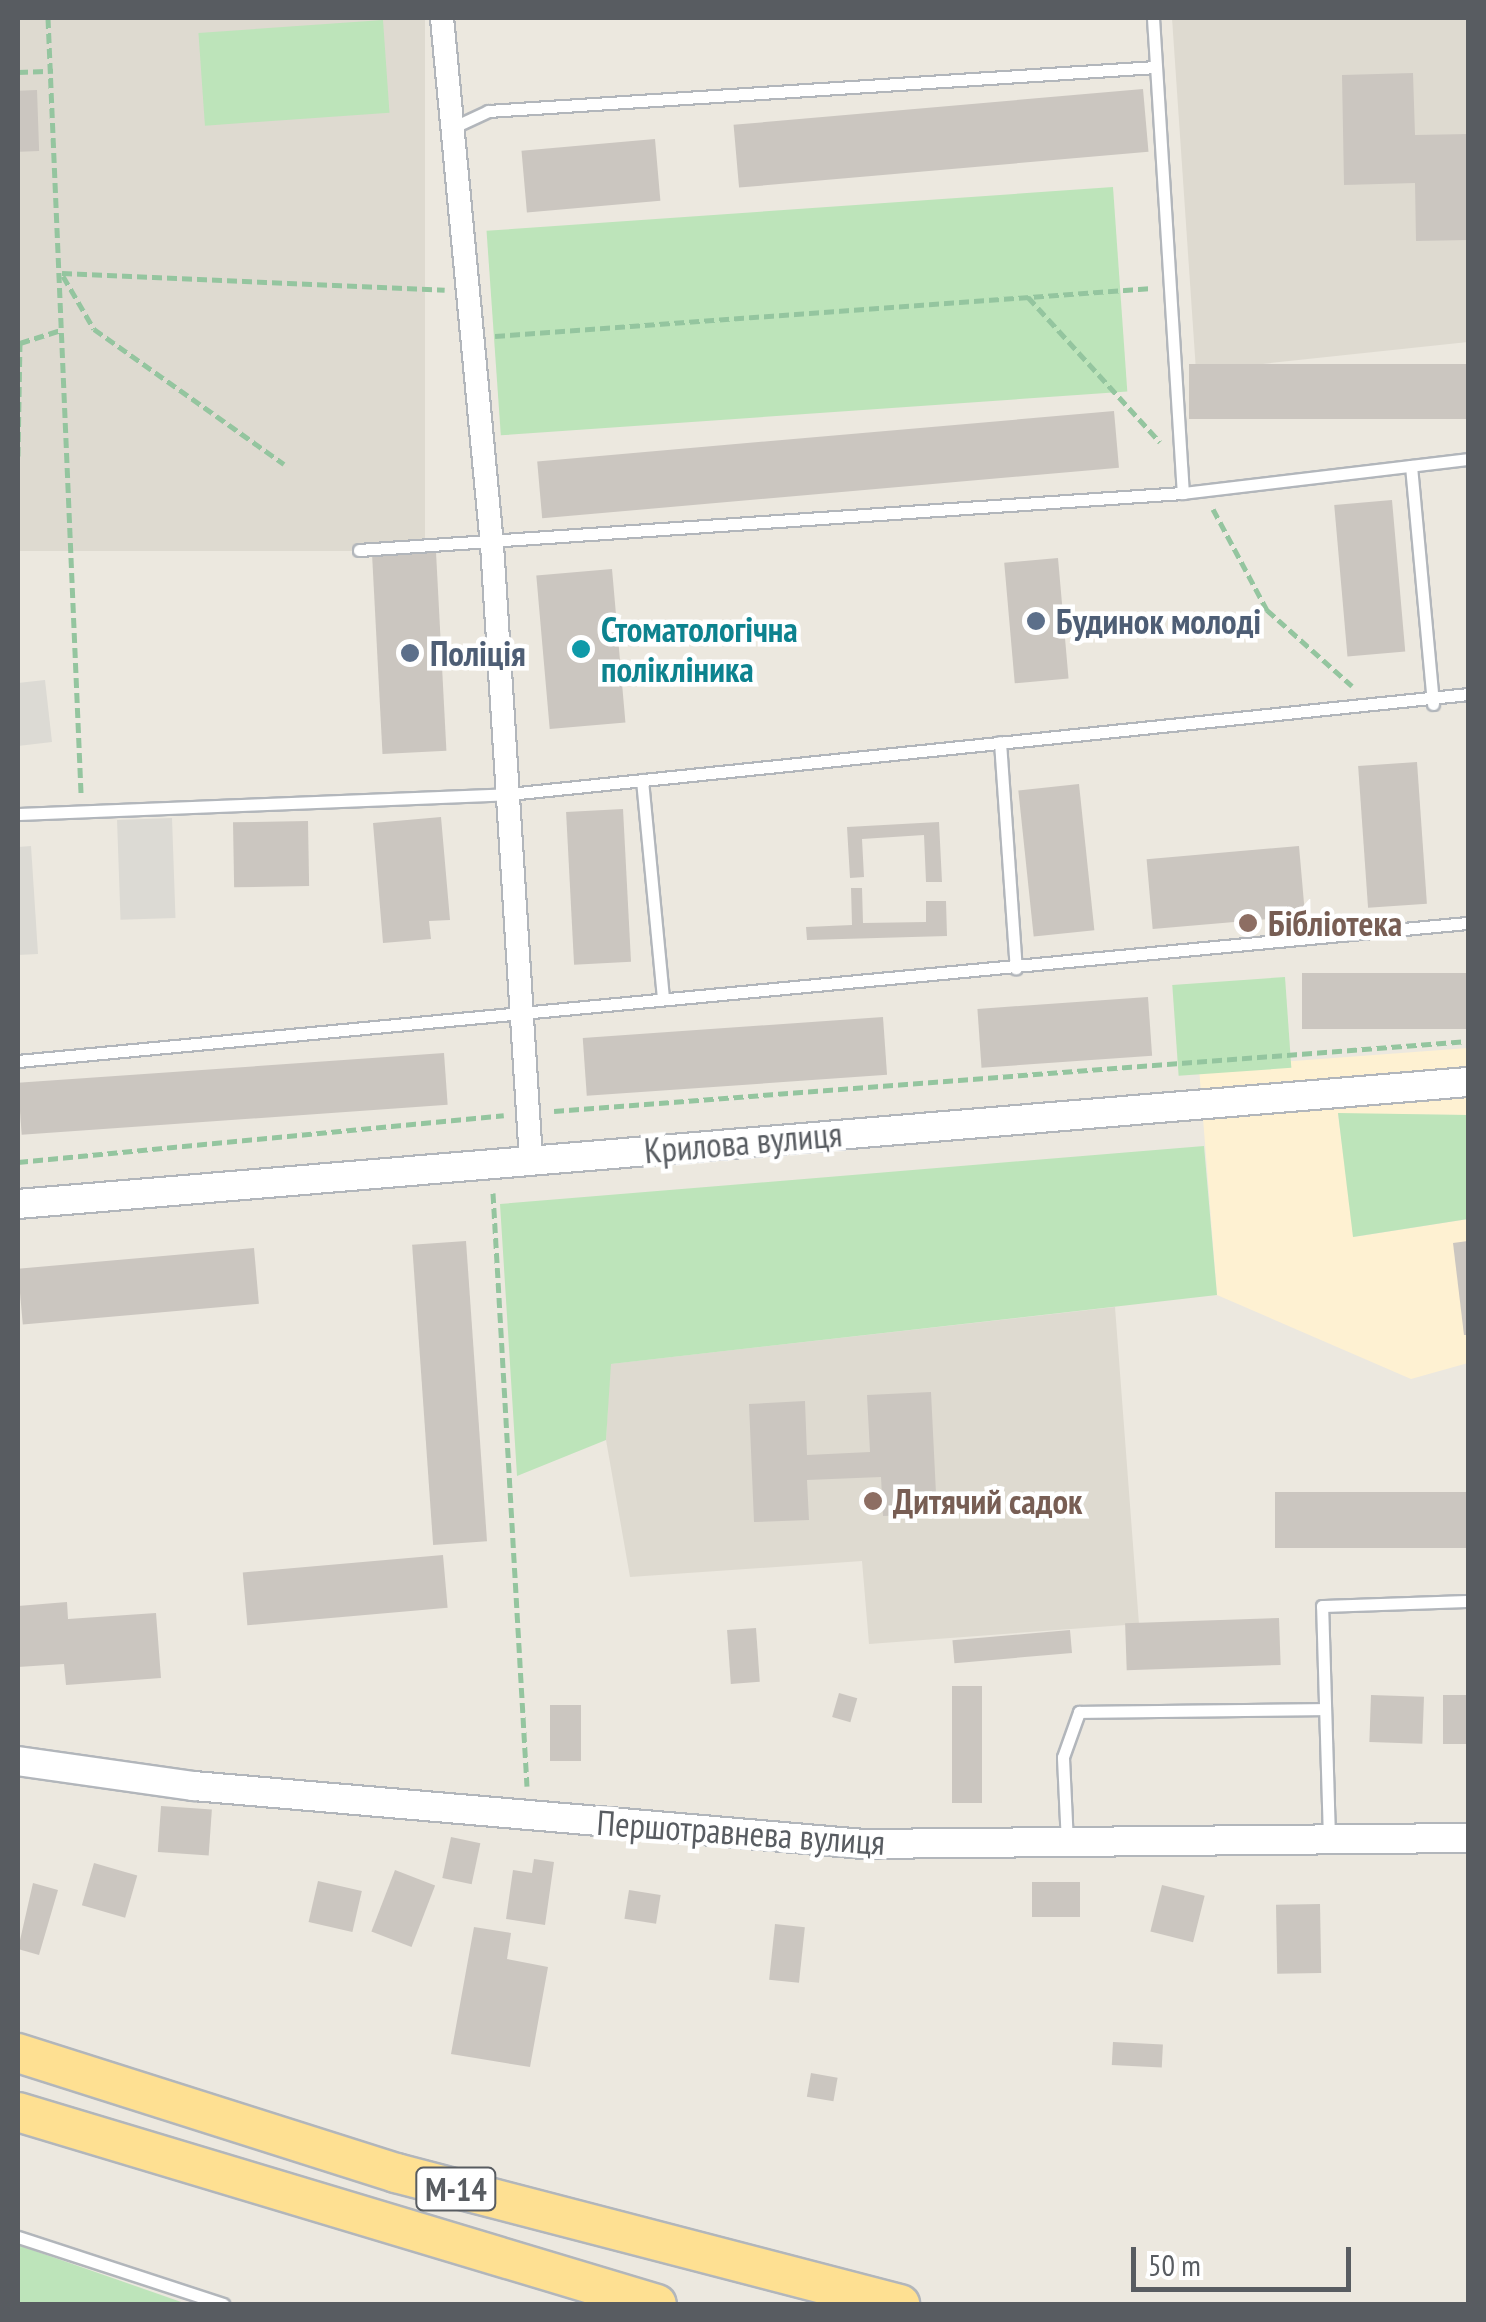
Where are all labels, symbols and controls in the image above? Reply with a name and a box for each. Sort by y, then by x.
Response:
place label: Будинок молоді [1056,600,1261,642]
place label: Стоматологічна полікліника [601,608,798,690]
marker: Будинок молоді [1025,610,1047,632]
place label: Поліція [430,632,526,674]
marker: Стоматологічна полікліника [570,638,592,660]
marker: Поліція [399,642,421,664]
place label: Бібліотека [1268,902,1402,944]
marker: Бібліотека [1237,912,1259,934]
street label: Крилова вулиця [642,1112,844,1172]
place label: Дитячий садок [893,1480,1082,1522]
marker: Дитячий садок [862,1490,884,1512]
street label: Першотравнева вулиця [596,1801,886,1863]
road number: М-14 [414,2162,498,2216]
scale bar [1136,2227,1356,2289]
text: 50 m [1148,2245,1201,2284]

